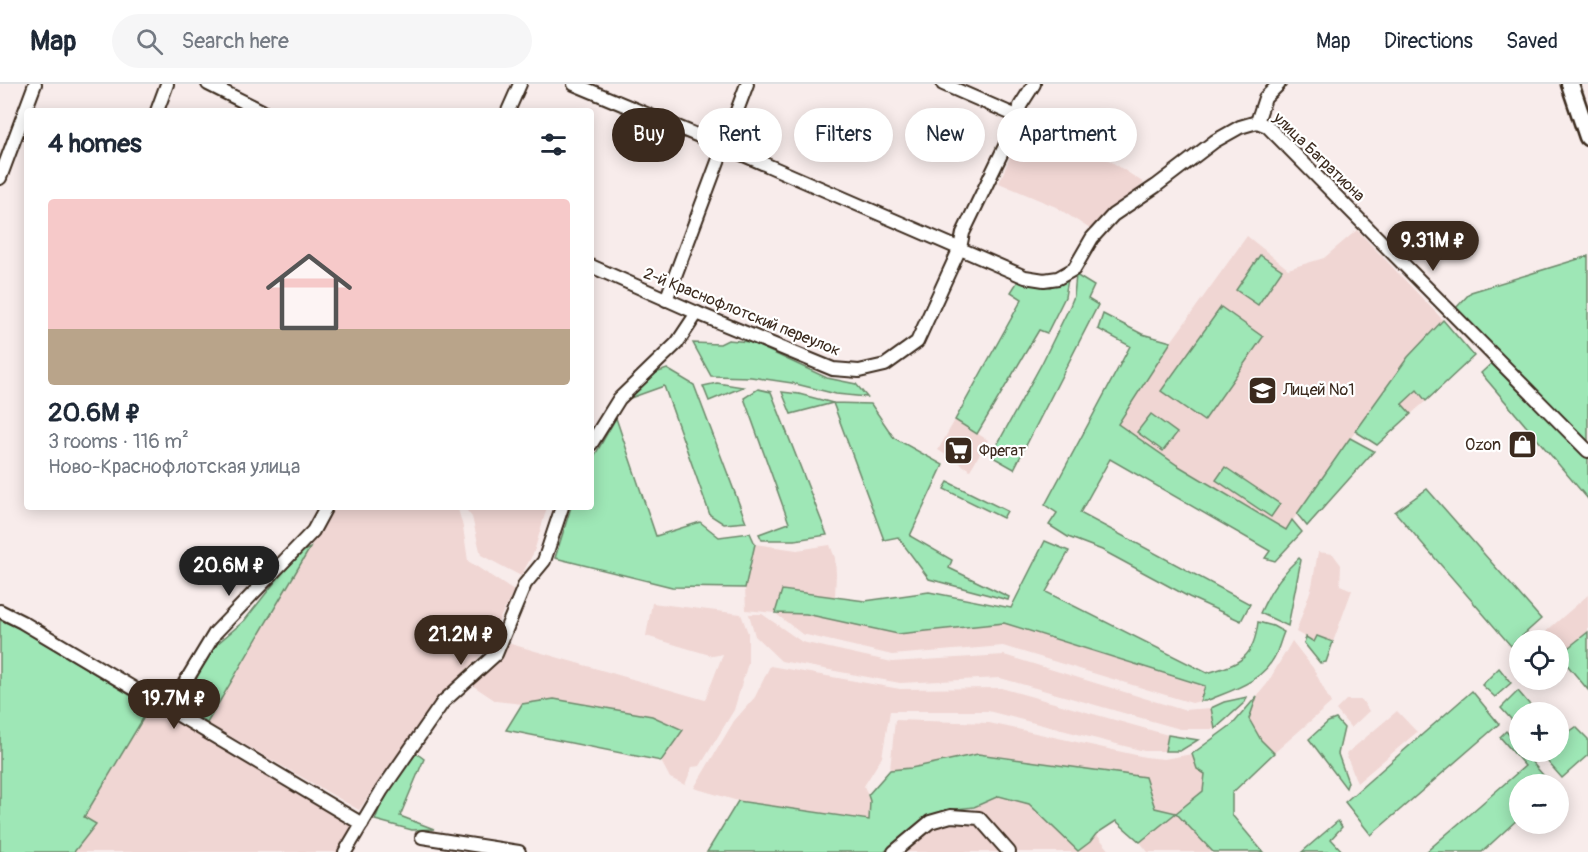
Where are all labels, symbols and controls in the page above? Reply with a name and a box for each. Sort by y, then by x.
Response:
search box [112,14,532,68]
text: Map [30,24,76,59]
icon: search [133,25,166,58]
text: Search here [181,27,289,55]
text: Map [1316,28,1351,55]
text: Directions [1384,28,1473,55]
text: Saved [1506,28,1558,55]
street label: улица Багратиона [1268,107,1369,206]
chip: Buy [612,108,685,162]
chip: Rent [697,108,782,162]
chip: Filters [794,108,893,162]
chip: New [905,108,985,162]
chip: Apartment [997,108,1137,162]
text: 4 homes [48,128,142,160]
icon: filters [537,128,570,161]
pin: 9.31M ₽ [1378,221,1488,272]
text: 9.31M ₽ [1401,228,1465,253]
icon: home [255,238,363,346]
street label: 2-й Краснофлотский переулок [641,263,843,361]
school or university icon: Лицей №1 [1246,374,1278,406]
place label: Лицей №1 [1282,380,1354,400]
text: 20.6M ₽ [48,397,141,429]
text: 3 rooms · 116 m² [48,429,189,454]
shop icon: Ozon [1506,429,1538,461]
supermarket icon: Фрегат [942,435,974,467]
place label: Ozon [1465,435,1501,455]
place label: Фрегат [979,441,1026,461]
text: Ново-Краснофлотская улица [48,454,300,479]
pin: 20.6M ₽ [174,546,284,597]
text: 20.6M ₽ [193,553,265,578]
pin: 21.2M ₽ [406,615,516,666]
text: 21.2M ₽ [428,622,494,647]
map controls [1509,630,1569,834]
button: locate [1509,630,1569,690]
pin: 19.7M ₽ [119,679,229,730]
text: 19.7M ₽ [142,686,206,711]
button: + [1509,702,1569,762]
button: − [1509,774,1569,834]

